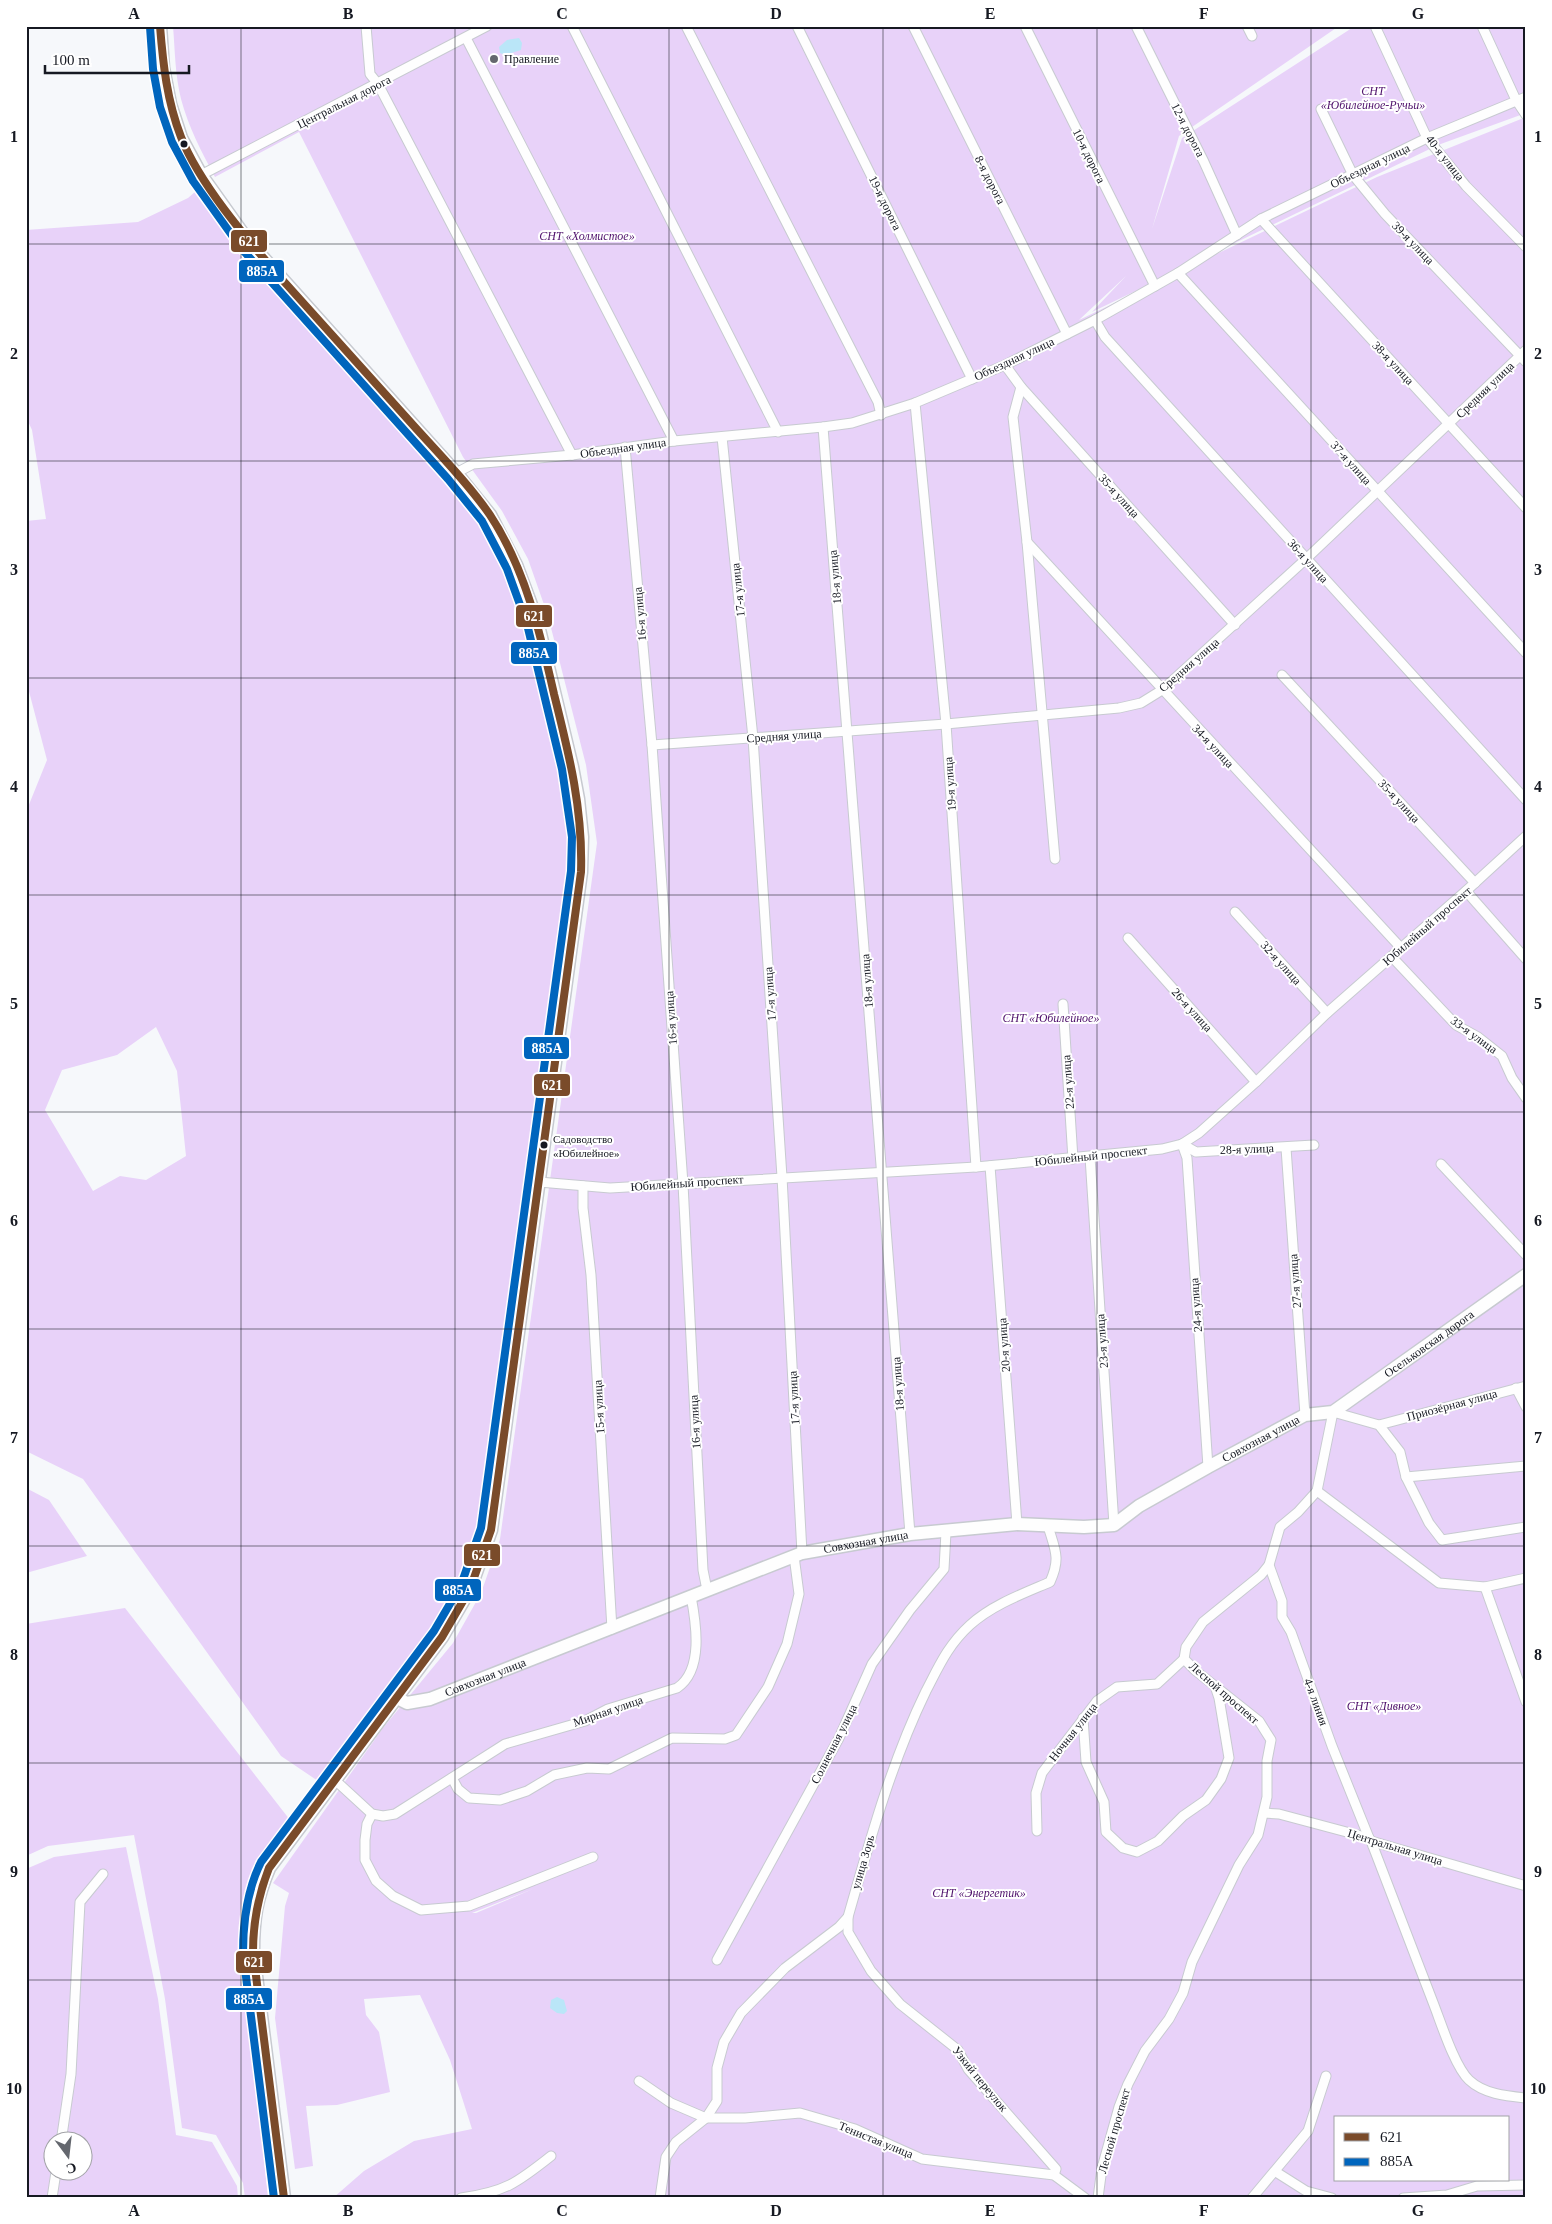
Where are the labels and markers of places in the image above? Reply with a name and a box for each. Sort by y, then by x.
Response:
place label: Правление [504,52,559,66]
marker: Правление [488,53,500,65]
unlabelled marker [179,139,189,149]
place label: Садоводство «Юбилейное» [553,1133,619,1159]
marker: Садоводство «Юбилейное» [539,1140,549,1150]

